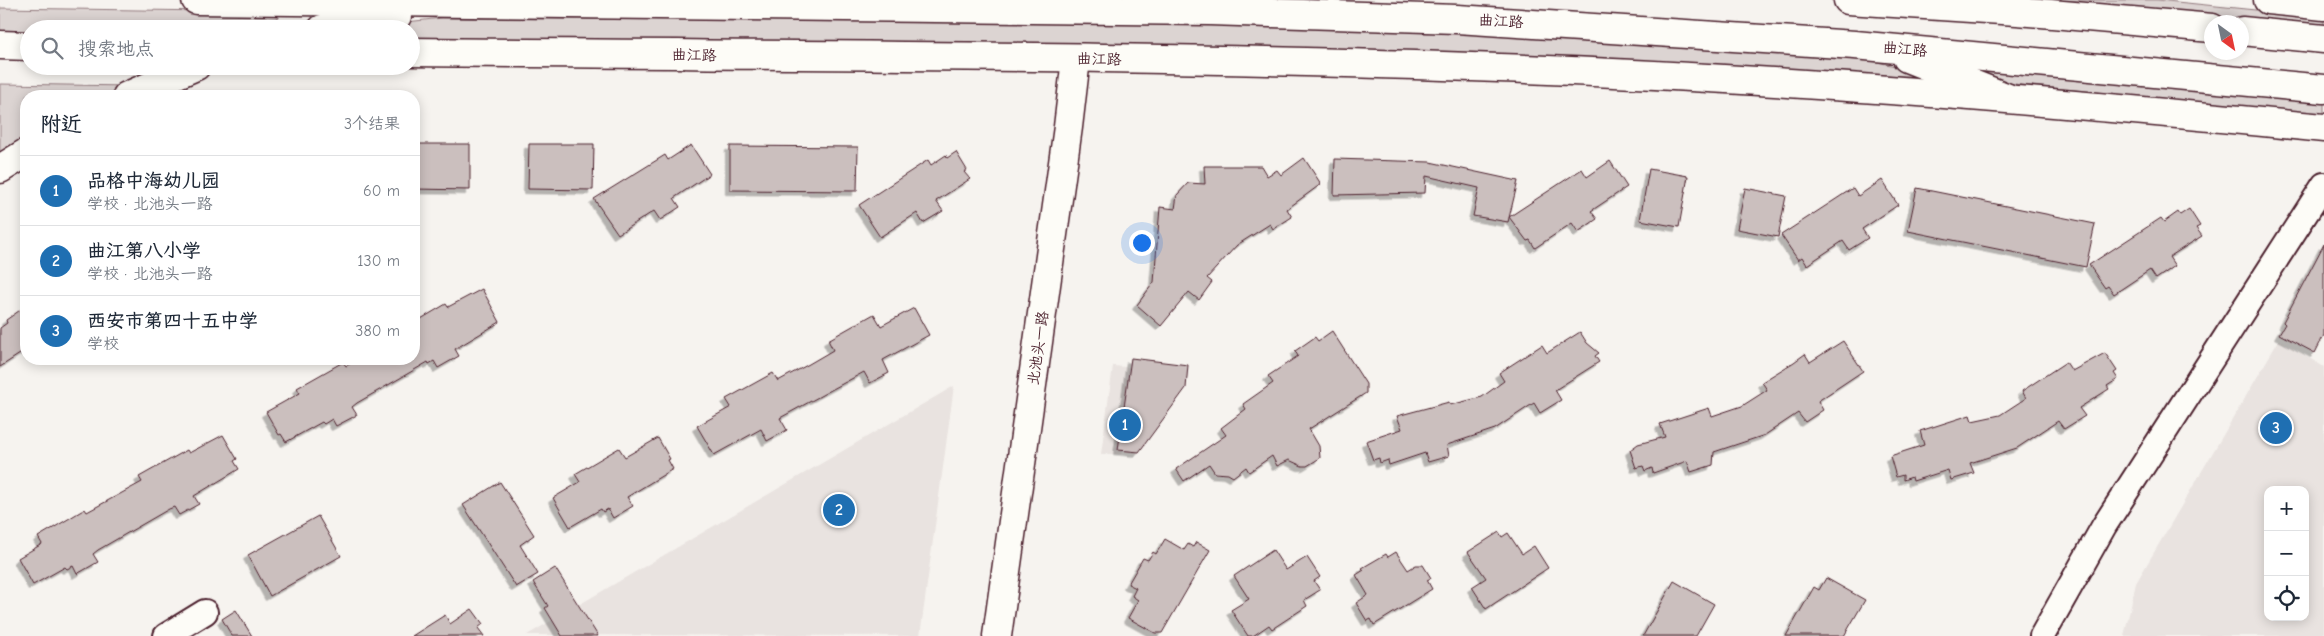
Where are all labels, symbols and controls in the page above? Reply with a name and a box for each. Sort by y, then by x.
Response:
street label: 曲江路 [1478,11,1524,31]
north arrow [2204,15,2249,60]
search box [20,20,420,75]
icon: search [38,34,66,62]
text: 搜索地点 [78,38,154,60]
street label: 曲江路 [1882,38,1928,60]
street label: 曲江路 [671,46,717,64]
street label: 曲江路 [1076,50,1122,68]
text: 附近 [40,112,82,136]
text: 3个结果 [344,115,400,133]
text: 品格中海幼儿园 [87,170,220,192]
text: 1 [53,182,59,200]
text: 60 m [363,182,400,200]
text: 学校 · 北池头一路 [87,195,213,213]
your location [1129,230,1155,256]
text: 曲江第八小学 [87,240,201,262]
text: 2 [52,252,60,270]
text: 130 m [357,252,400,270]
text: 学校 · 北池头一路 [87,265,213,283]
text: 西安市第四十五中学 [87,310,258,332]
street label: 北池头一路 [1024,310,1052,386]
text: 3 [52,322,60,340]
text: 380 m [355,322,400,340]
text: 学校 [87,335,119,353]
pin: 1 [1109,406,1141,444]
pin: 3 [2260,409,2292,447]
map controls [2264,486,2309,621]
button: + [2264,486,2309,531]
pin: 2 [823,491,855,529]
button: − [2264,531,2309,576]
button: locate [2264,576,2309,621]

